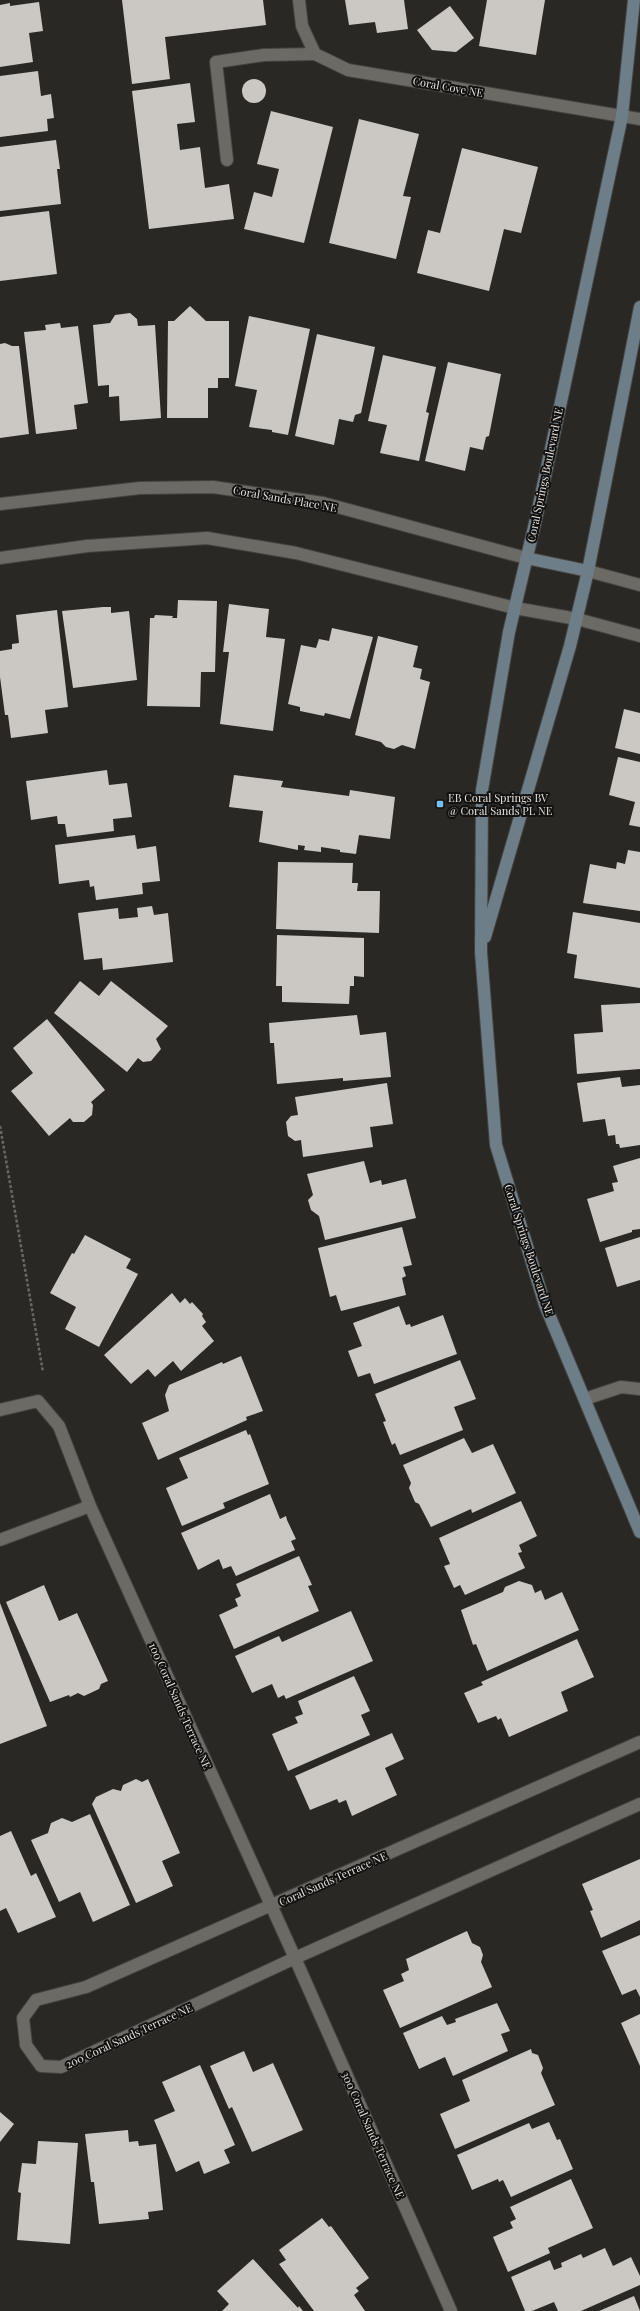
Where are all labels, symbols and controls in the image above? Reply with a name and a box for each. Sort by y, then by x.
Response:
street label: Coral Cove NE [412,73,485,100]
street label: Coral Springs Boulevard NE [523,406,566,543]
street label: Coral Sands Place NE [232,482,338,515]
place label: EB Coral Springs BV @ Coral Sands PL NE [448,790,553,818]
marker: EB Coral Springs BV @ Coral Sands PL NE [435,799,445,809]
street label: Coral Springs Boulevard NE [501,1182,558,1318]
street label: 100 Coral Sands Terrace NE [146,1640,215,1772]
street label: Coral Sands Terrace NE [276,1848,390,1909]
street label: 200 Coral Sands Terrace NE [63,1999,195,2072]
street label: 300 Coral Sands Terrace NE [339,2069,408,2201]

